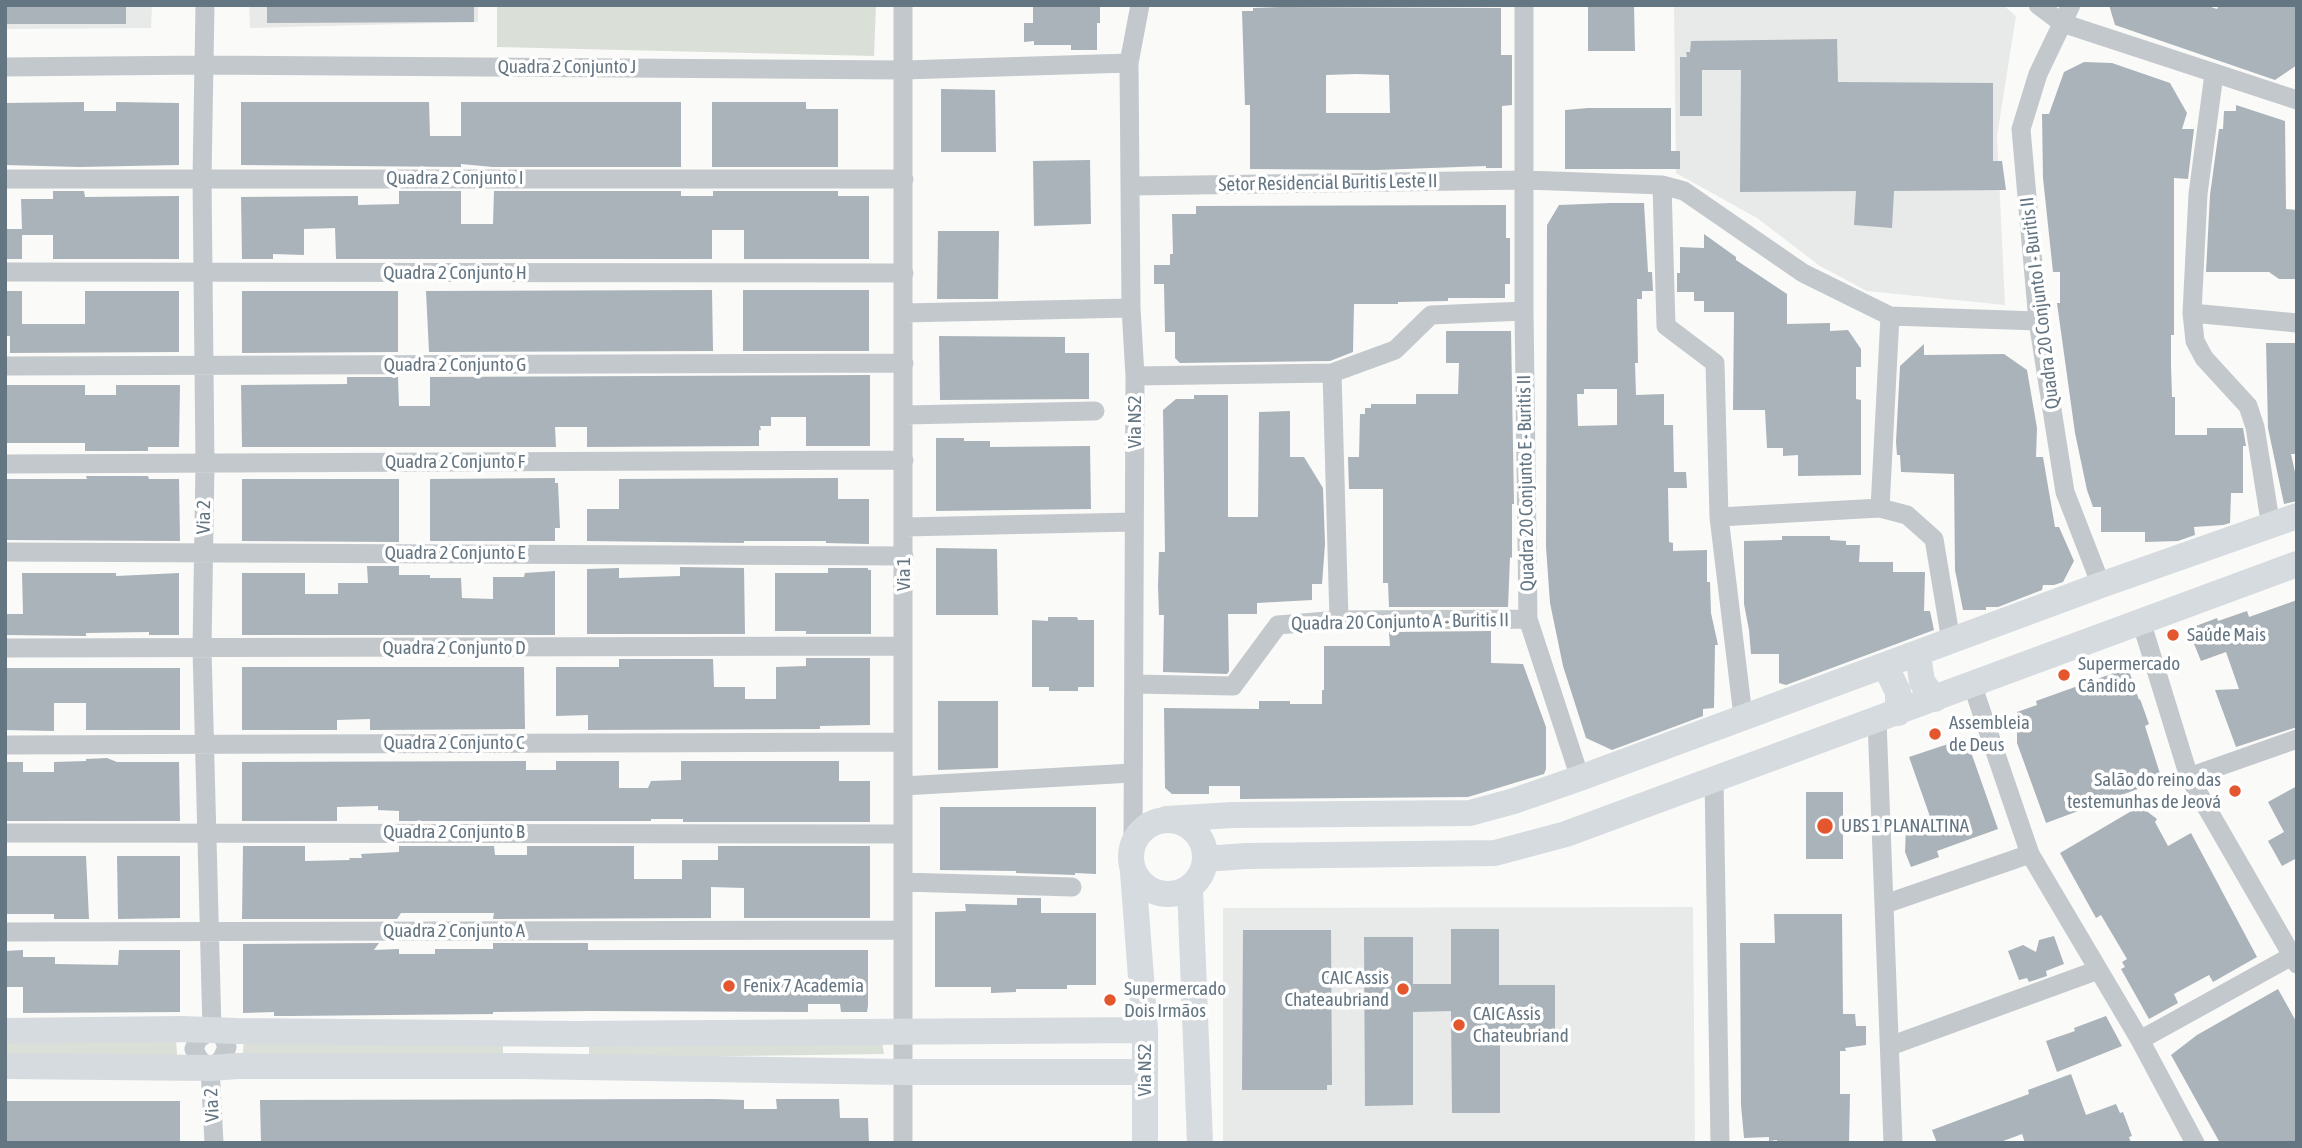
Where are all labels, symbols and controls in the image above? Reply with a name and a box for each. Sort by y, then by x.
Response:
street label: Quadra 2 Conjunto J [498,56,636,78]
street label: Quadra 2 Conjunto I [386,167,524,189]
street label: Setor Residencial Buritis Leste II [1218,170,1438,196]
street label: Quadra 20 Conjunto I - Buritis II [2016,196,2064,410]
street label: Quadra 2 Conjunto H [383,262,527,284]
street label: Quadra 2 Conjunto G [384,354,526,376]
street label: Quadra 20 Conjunto E - Buritis II [1513,375,1539,591]
street label: Via NS2 [1124,395,1146,449]
street label: Quadra 2 Conjunto F [385,451,525,473]
street label: Via 2 [192,500,216,534]
street label: Quadra 2 Conjunto E [385,542,525,564]
street label: Via 1 [893,557,915,591]
street label: Quadra 20 Conjunto A - Buritis II [1291,609,1509,635]
place label: Saúde Mais [2187,624,2266,646]
marker: Saúde Mais [2165,627,2181,643]
street label: Quadra 2 Conjunto D [382,637,526,659]
place label: Supermercado Cândido [2078,653,2180,697]
marker: Supermercado Cândido [2056,667,2072,683]
place label: Assembleia de Deus [1949,712,2030,756]
marker: Assembleia de Deus [1927,726,1943,742]
street label: Quadra 2 Conjunto C [383,732,525,754]
place label: Salão do reino das testemunhas de Jeová [2067,769,2221,813]
marker: Salão do reino das testemunhas de Jeová [2227,783,2243,799]
place label: UBS 1 PLANALTINA [1841,815,1969,837]
marker: UBS 1 PLANALTINA [1815,816,1835,836]
street label: Quadra 2 Conjunto B [383,821,525,843]
street label: Quadra 2 Conjunto A [383,920,525,942]
place label: CAIC Assis Chateaubriand [1284,967,1389,1011]
place label: Fenix 7 Academia [743,975,864,997]
marker: Fenix 7 Academia [721,978,737,994]
place label: Supermercado Dois Irmãos [1124,978,1226,1022]
marker: CAIC Assis Chateaubriand [1395,981,1411,997]
marker: Supermercado Dois Irmãos [1102,992,1118,1008]
place label: CAIC Assis Chateubriand [1473,1003,1569,1047]
marker: CAIC Assis Chateubriand [1451,1017,1467,1033]
street label: Via NS2 [1134,1043,1156,1097]
street label: Via 2 [200,1087,224,1123]

